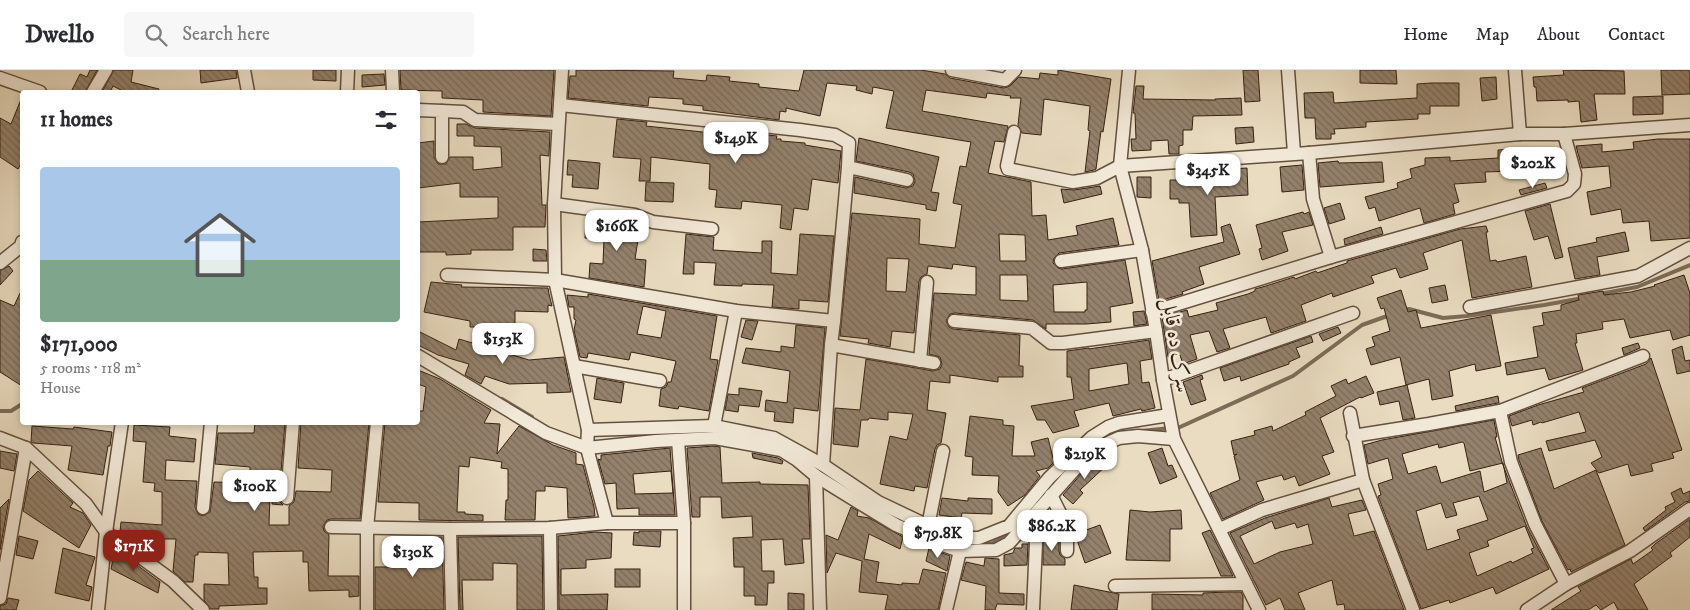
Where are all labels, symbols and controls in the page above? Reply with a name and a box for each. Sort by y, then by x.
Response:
search box [124,12,474,57]
text: Dwello [25,20,94,50]
icon: search [142,21,170,49]
text: Search here [182,23,270,46]
text: Home [1403,24,1448,46]
text: Map [1476,24,1509,46]
text: About [1537,24,1580,46]
text: Contact [1608,24,1665,46]
icon: filters [372,106,400,134]
text: 11 homes [40,107,113,133]
pin: $149K [701,122,771,164]
text: $149K [714,128,758,148]
pin: $202K [1498,146,1568,189]
text: $202K [1511,153,1555,173]
pin: $345K [1173,154,1243,196]
text: $345K [1187,160,1230,180]
icon: home [175,200,265,290]
pin: $166K [582,210,652,252]
text: $166K [596,216,638,236]
street label: سرک ده قابل [1155,296,1196,395]
pin: $153K [468,322,538,365]
text: $153K [483,329,523,349]
text: $171,000 [40,332,118,358]
text: 5 rooms · 118 m² [40,358,141,378]
text: House [40,378,81,398]
pin: $219K [1050,438,1120,480]
text: $219K [1064,444,1106,464]
pin: $100K [220,470,290,512]
text: $100K [233,476,277,496]
pin: $86.2K [1011,510,1093,552]
pin: $79.8K [897,516,979,559]
text: $86.2K [1028,516,1076,536]
text: $79.8K [914,523,962,543]
pin: $171K [99,530,169,572]
text: $171K [114,536,154,556]
pin: $130K [378,536,448,578]
text: $130K [393,542,433,562]

